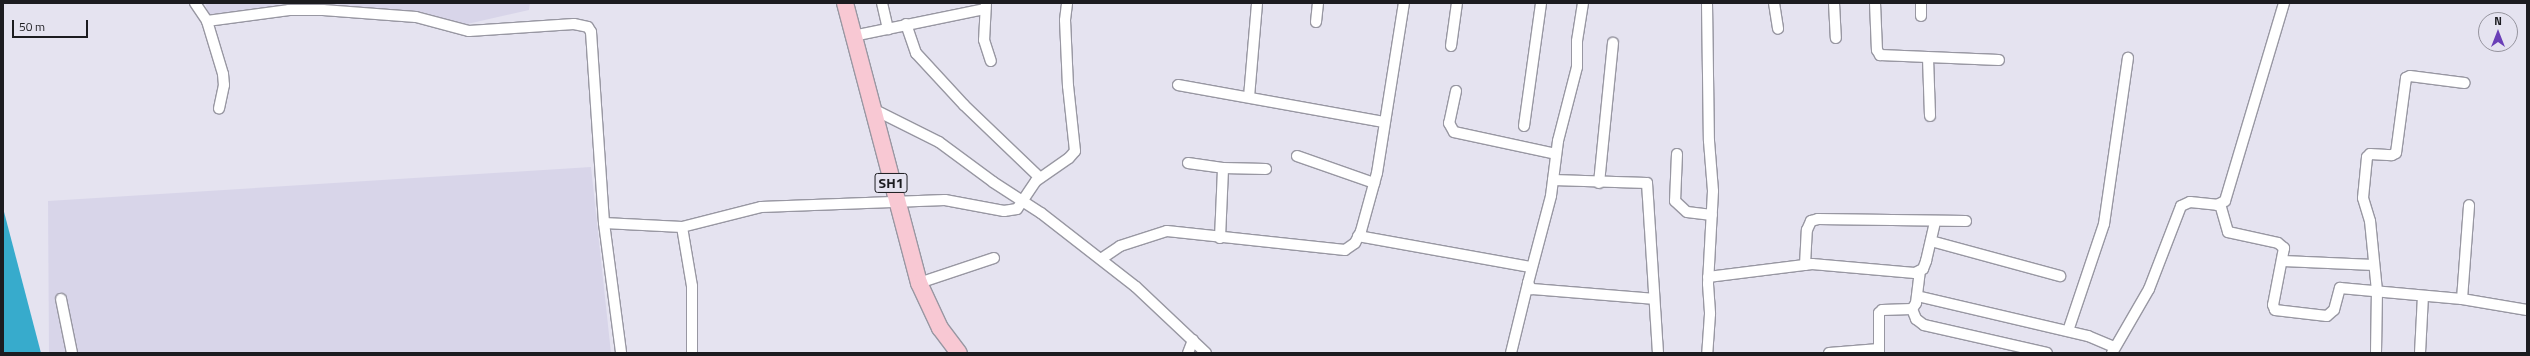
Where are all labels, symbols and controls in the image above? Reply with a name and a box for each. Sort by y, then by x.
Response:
scale bar [14,12,90,38]
north arrow [2478,12,2518,52]
text: N [2494,13,2502,29]
text: 50 m [19,17,45,36]
road number: SH1 [874,171,908,195]

